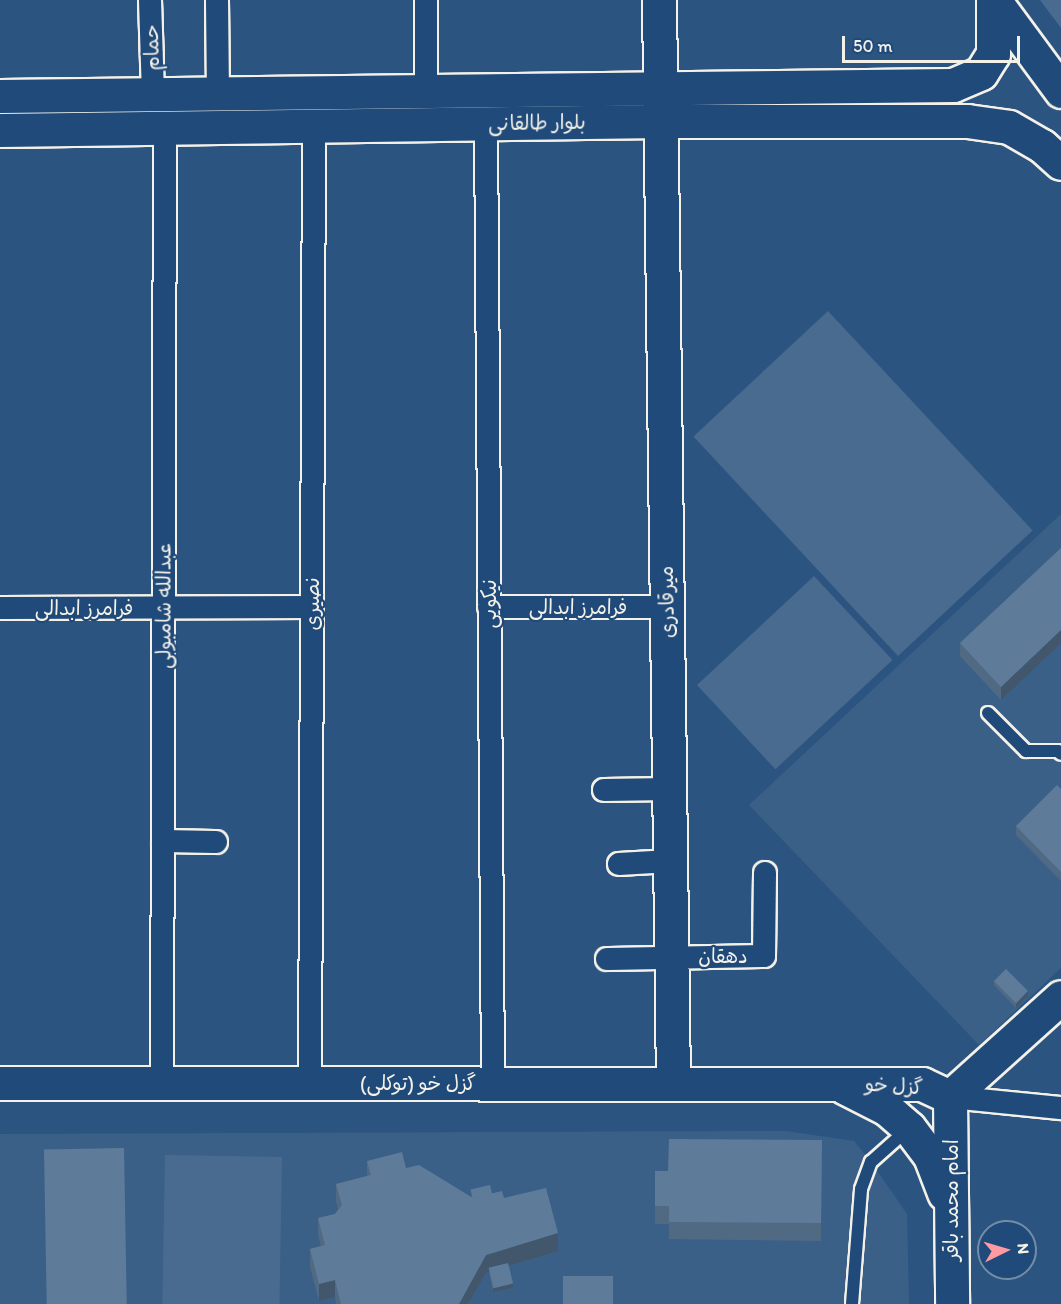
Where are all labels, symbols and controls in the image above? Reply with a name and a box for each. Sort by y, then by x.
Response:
scale bar [845,24,1024,62]
street label: حمام [139,25,165,71]
text: 50 m [853,35,893,57]
street label: بلوار طالقانی [488,110,586,136]
street label: عبدالله شامبولی [152,543,176,669]
street label: میرقادری [654,566,680,638]
street label: نصیری [300,578,324,630]
street label: نیکویی [477,579,501,629]
street label: فرامرز ابدالی [529,595,627,619]
street label: فرامرز ابدالی [35,596,133,620]
street label: دهقان [698,944,748,968]
street label: گزل خو (توکلی) [360,1071,476,1095]
street label: گزل خو [864,1072,924,1100]
street label: امام محمد باقر [939,1139,963,1261]
north arrow [977,1220,1037,1280]
text: N [1014,1242,1033,1255]

